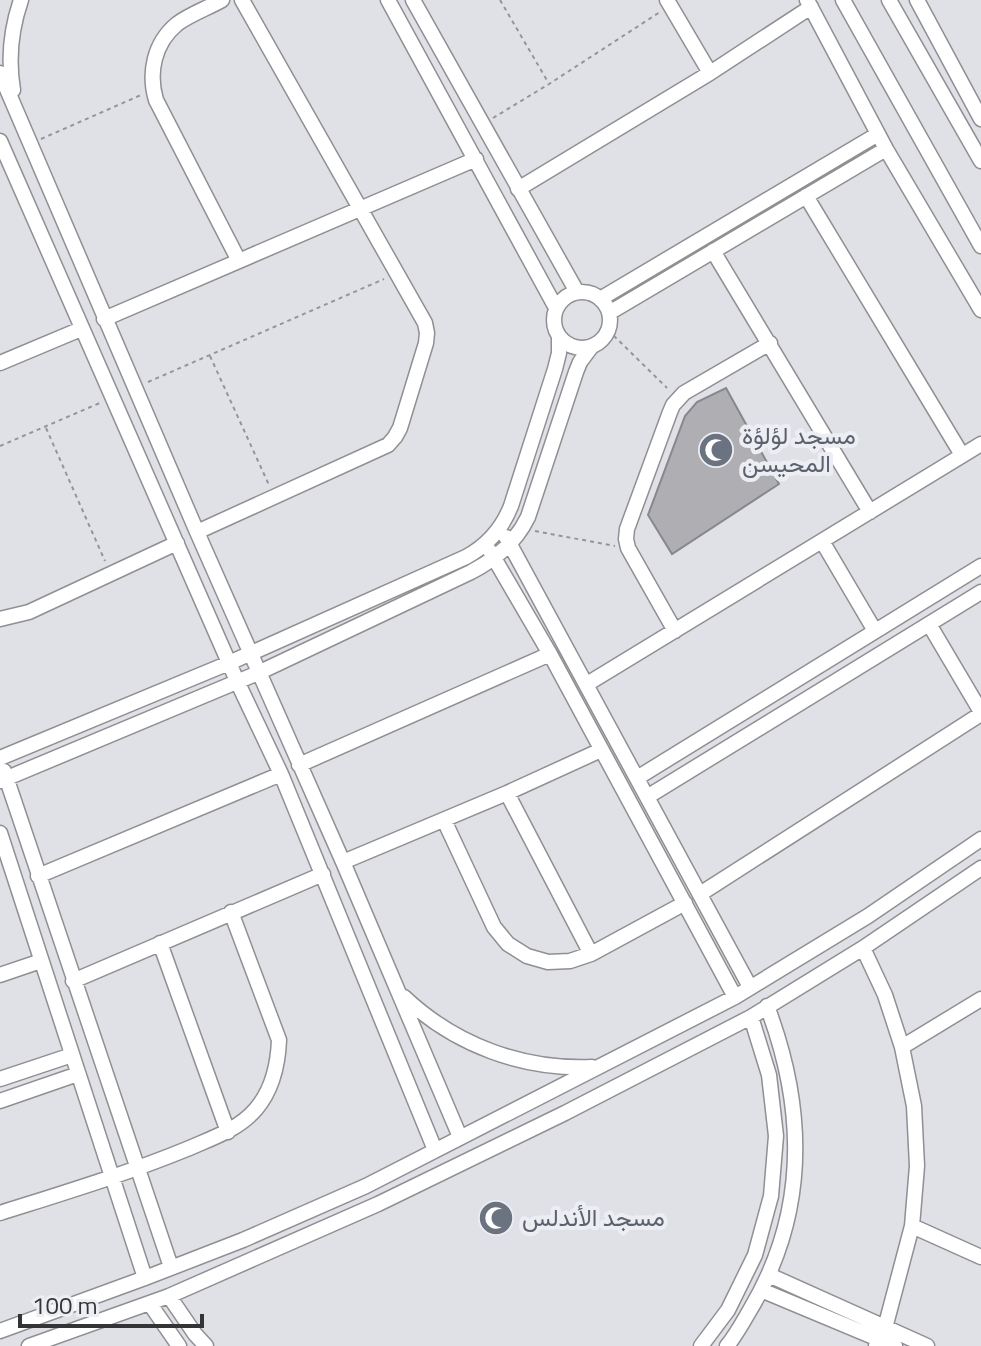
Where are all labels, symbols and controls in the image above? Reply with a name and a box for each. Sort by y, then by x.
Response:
place label: مسجد لؤلؤة المحيسن [742,417,856,481]
mosque icon: مسجد لؤلؤة المحيسن [697,431,735,469]
mosque icon: مسجد الأندلس [477,1199,515,1237]
place label: مسجد الأندلس [522,1199,665,1235]
scale bar [20,1278,202,1328]
text: 100 m [32,1287,98,1323]

